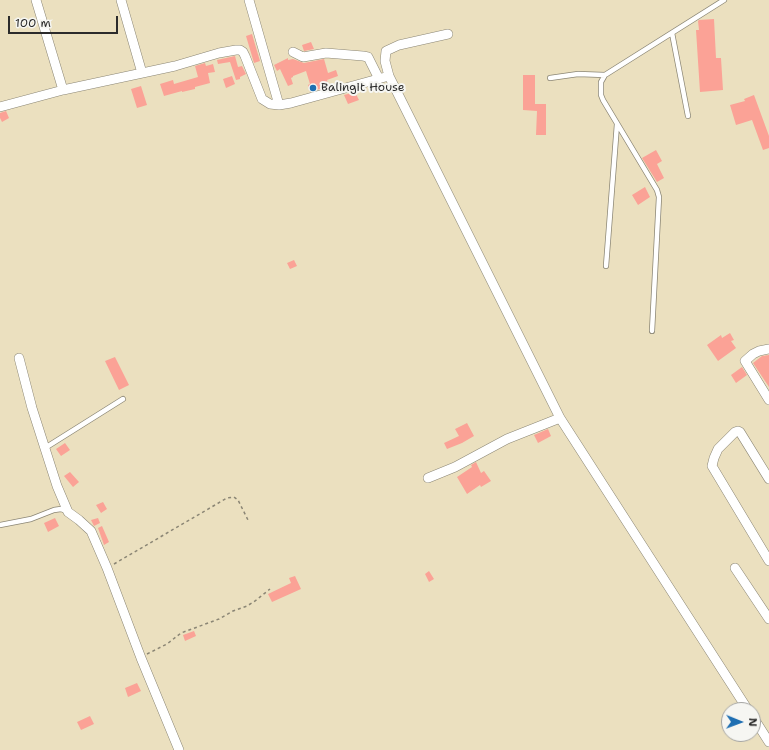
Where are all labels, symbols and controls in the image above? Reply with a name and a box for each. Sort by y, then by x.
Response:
scale bar [10,8,120,34]
text: 100 m [15,15,51,31]
place label: Balingit House [321,81,405,95]
marker: Balingit House [308,83,318,93]
north arrow [721,702,761,742]
text: N [745,718,760,727]

